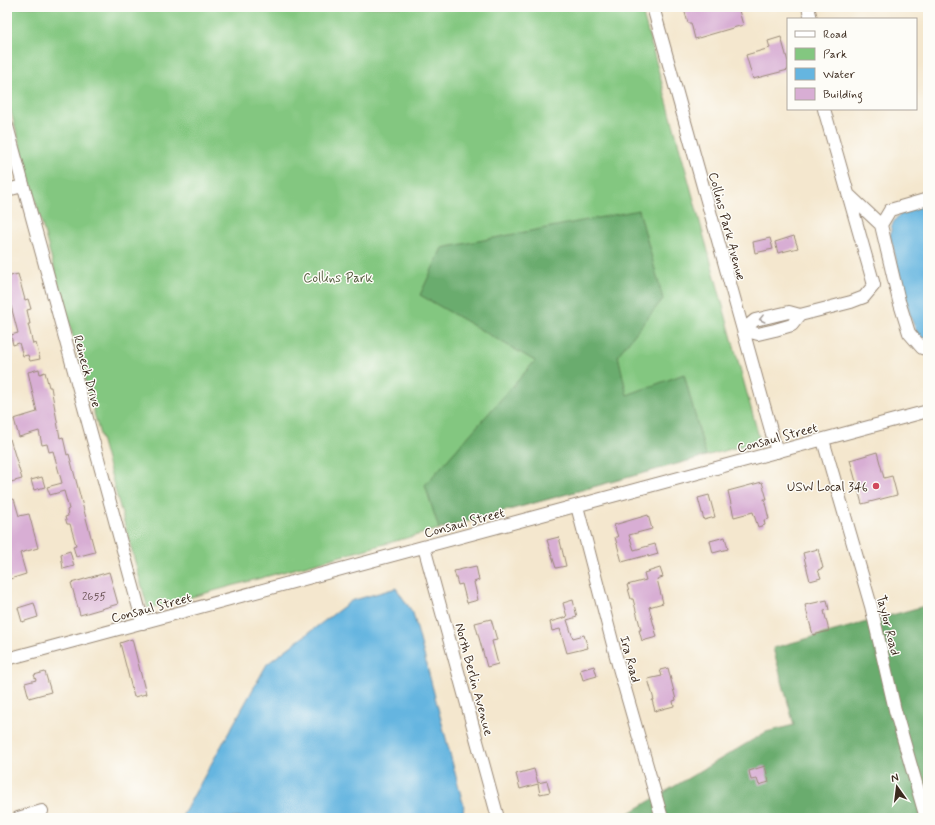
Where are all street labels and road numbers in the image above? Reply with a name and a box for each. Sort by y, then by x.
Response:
street label: Collins Park Avenue [704,171,749,282]
street label: Reineck Drive [69,333,104,409]
street label: Consaul Street [735,420,820,457]
street label: Consaul Street [422,505,507,542]
street label: Consaul Street [109,590,194,627]
street label: Taylor Road [872,593,903,657]
street label: North Berlin Avenue [450,621,497,738]
street label: Ira Road [615,634,644,685]

